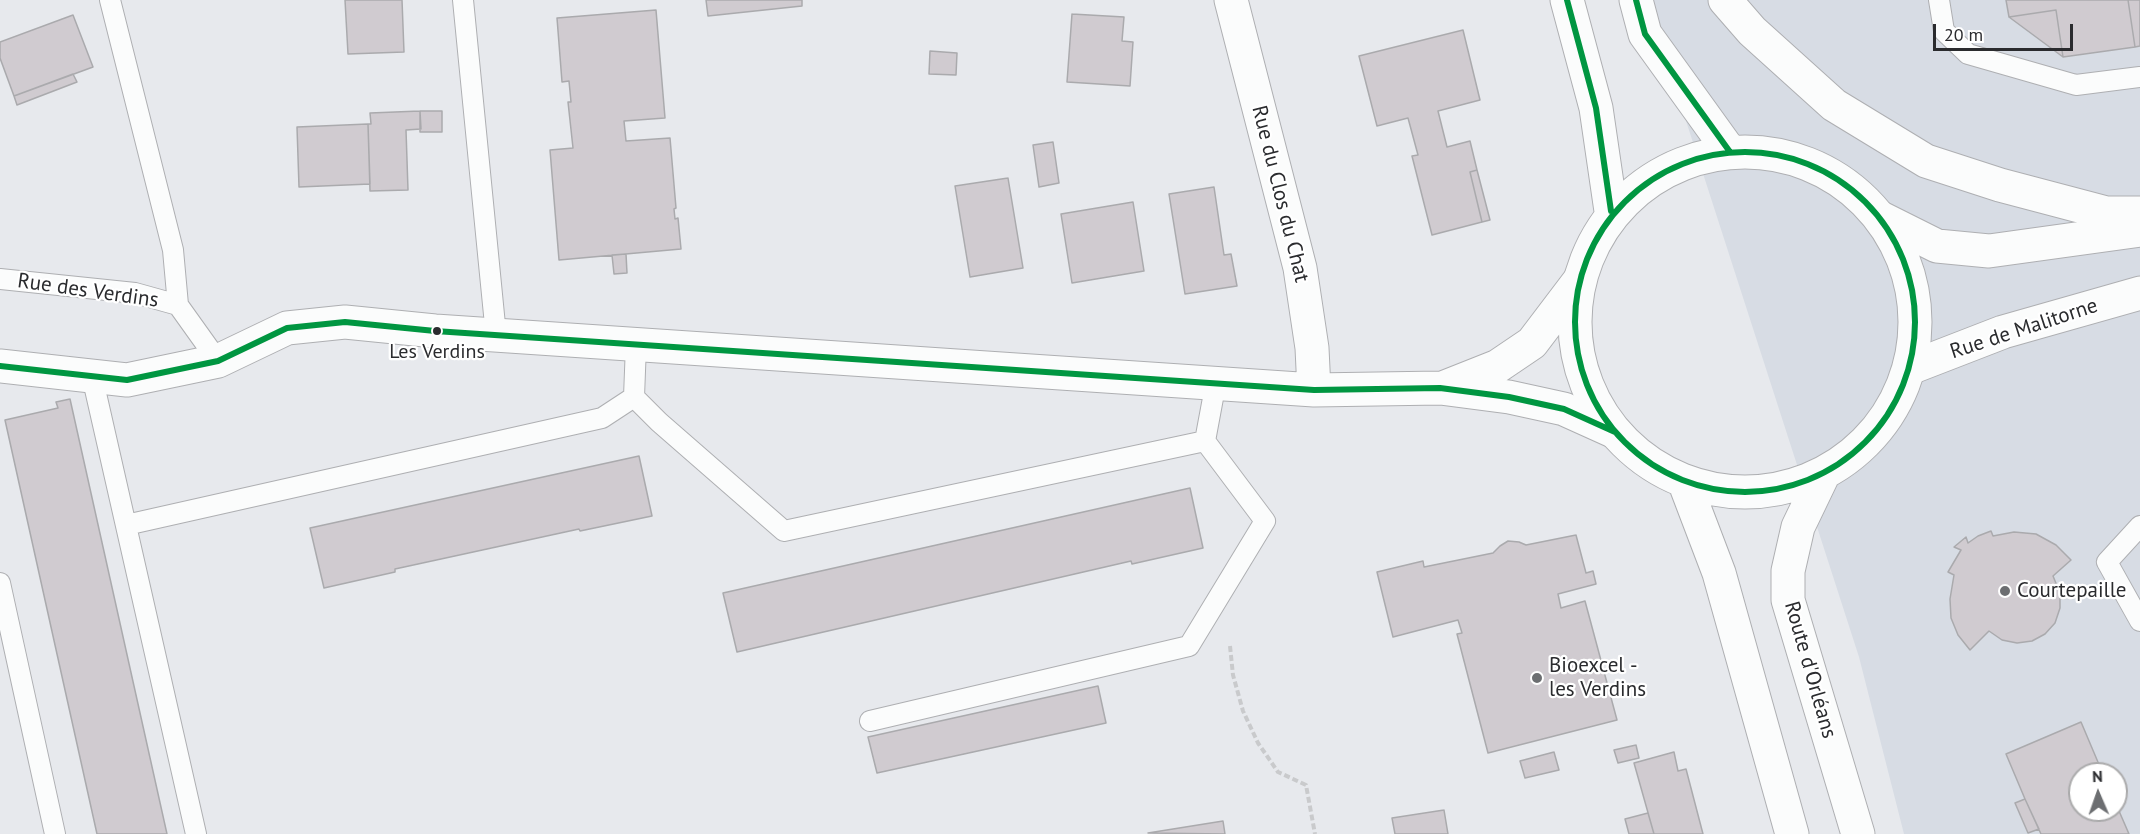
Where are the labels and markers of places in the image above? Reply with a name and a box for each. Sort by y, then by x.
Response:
marker: Les Verdins [431,325,443,337]
place label: Les Verdins [389,340,485,364]
place label: Courtepaille [2017,578,2126,604]
marker: Courtepaille [1998,584,2012,598]
place label: Bioexcel - les Verdins [1549,653,1646,703]
marker: Bioexcel - les Verdins [1530,671,1544,685]

